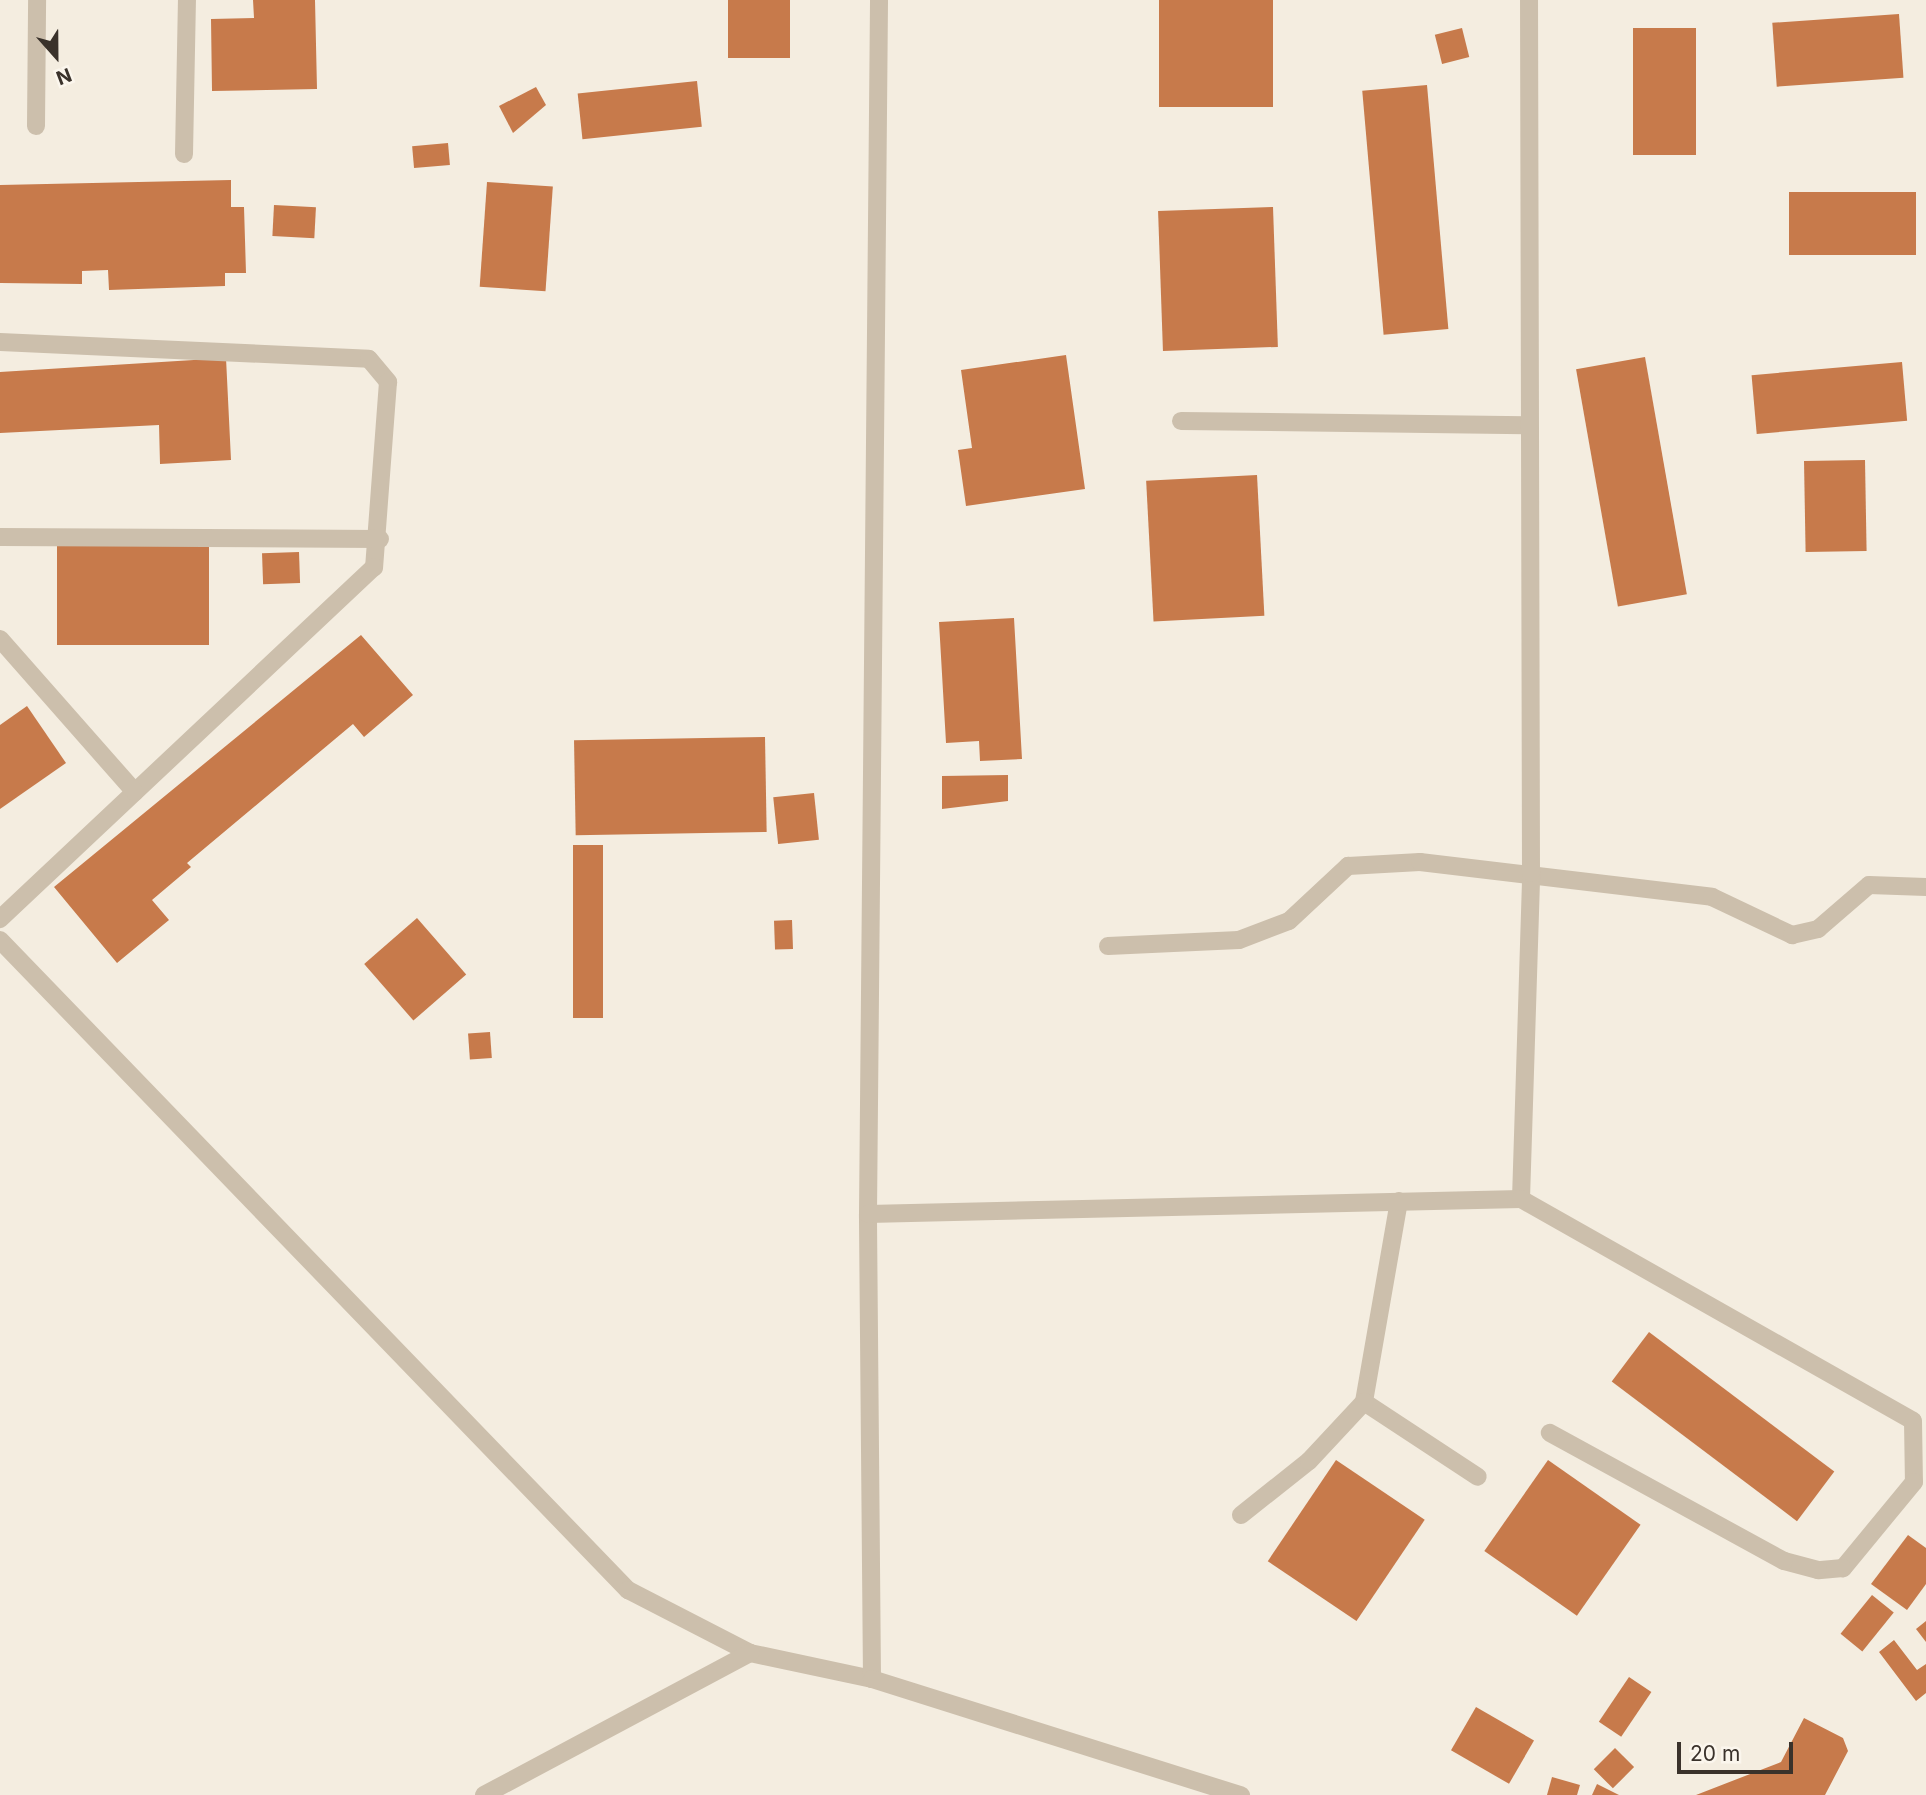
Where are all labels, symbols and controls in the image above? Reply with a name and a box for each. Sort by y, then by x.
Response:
north arrow [21,21,91,91]
text: N [53,63,75,89]
scale bar [1681,1728,1797,1772]
text: 20 m [1690,1741,1740,1766]

